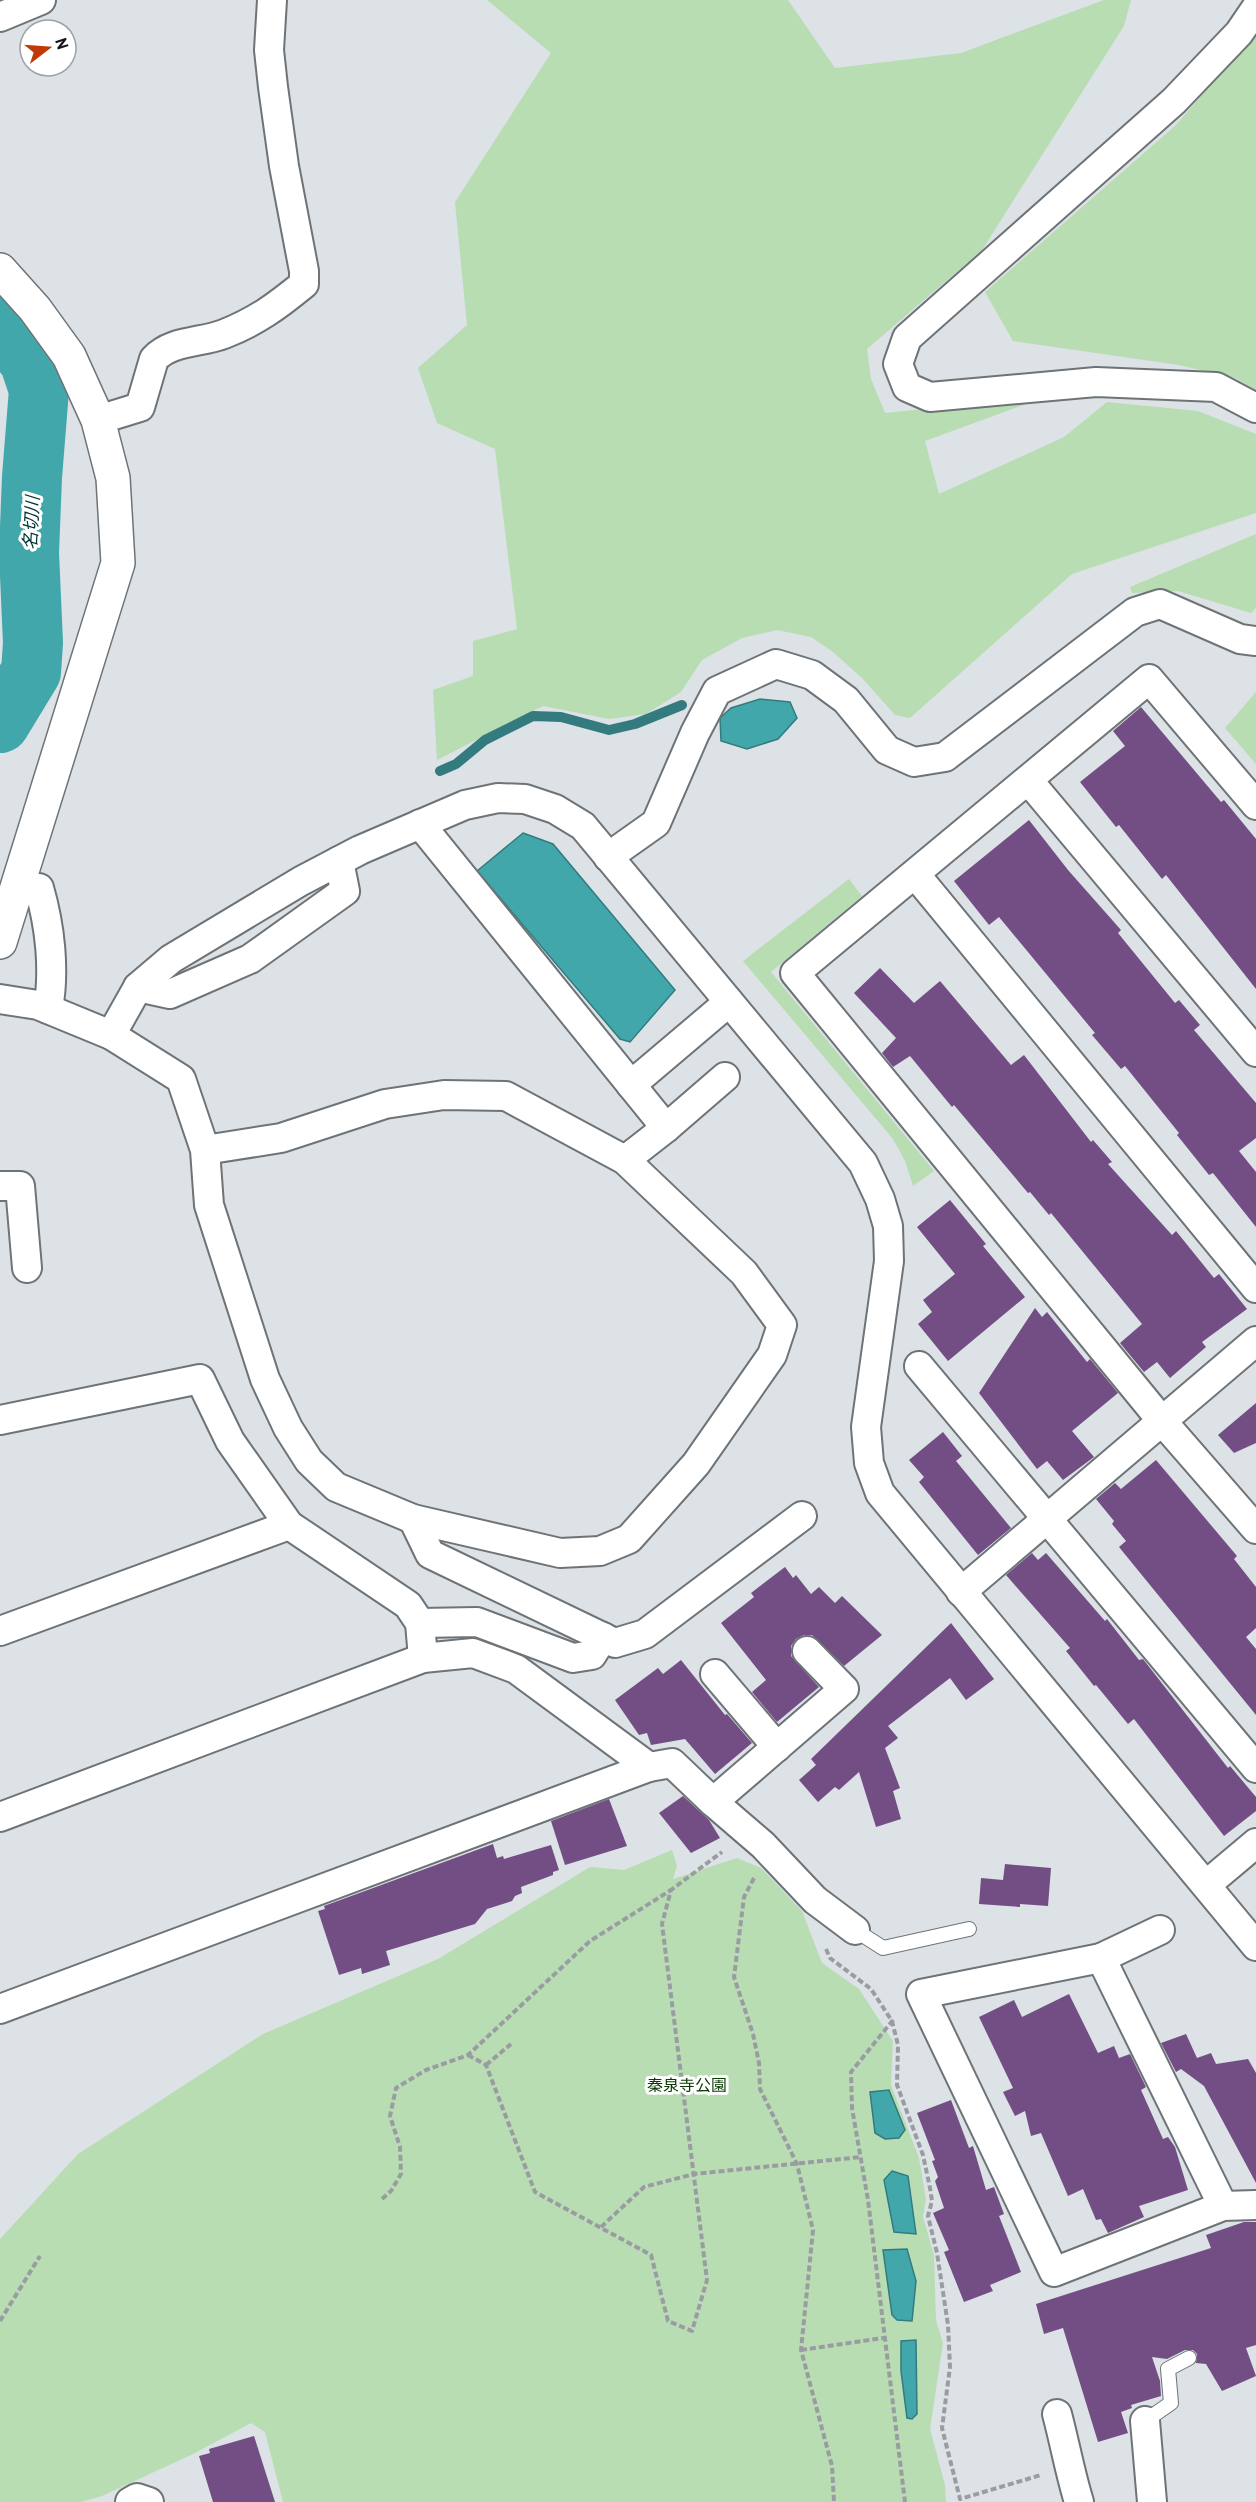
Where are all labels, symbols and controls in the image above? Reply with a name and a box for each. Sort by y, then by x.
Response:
north arrow [18,18,78,78]
text: N [51,36,73,52]
water label: 名切川 [18,493,44,551]
park label: 秦泉寺公園 [647,2075,727,2095]

